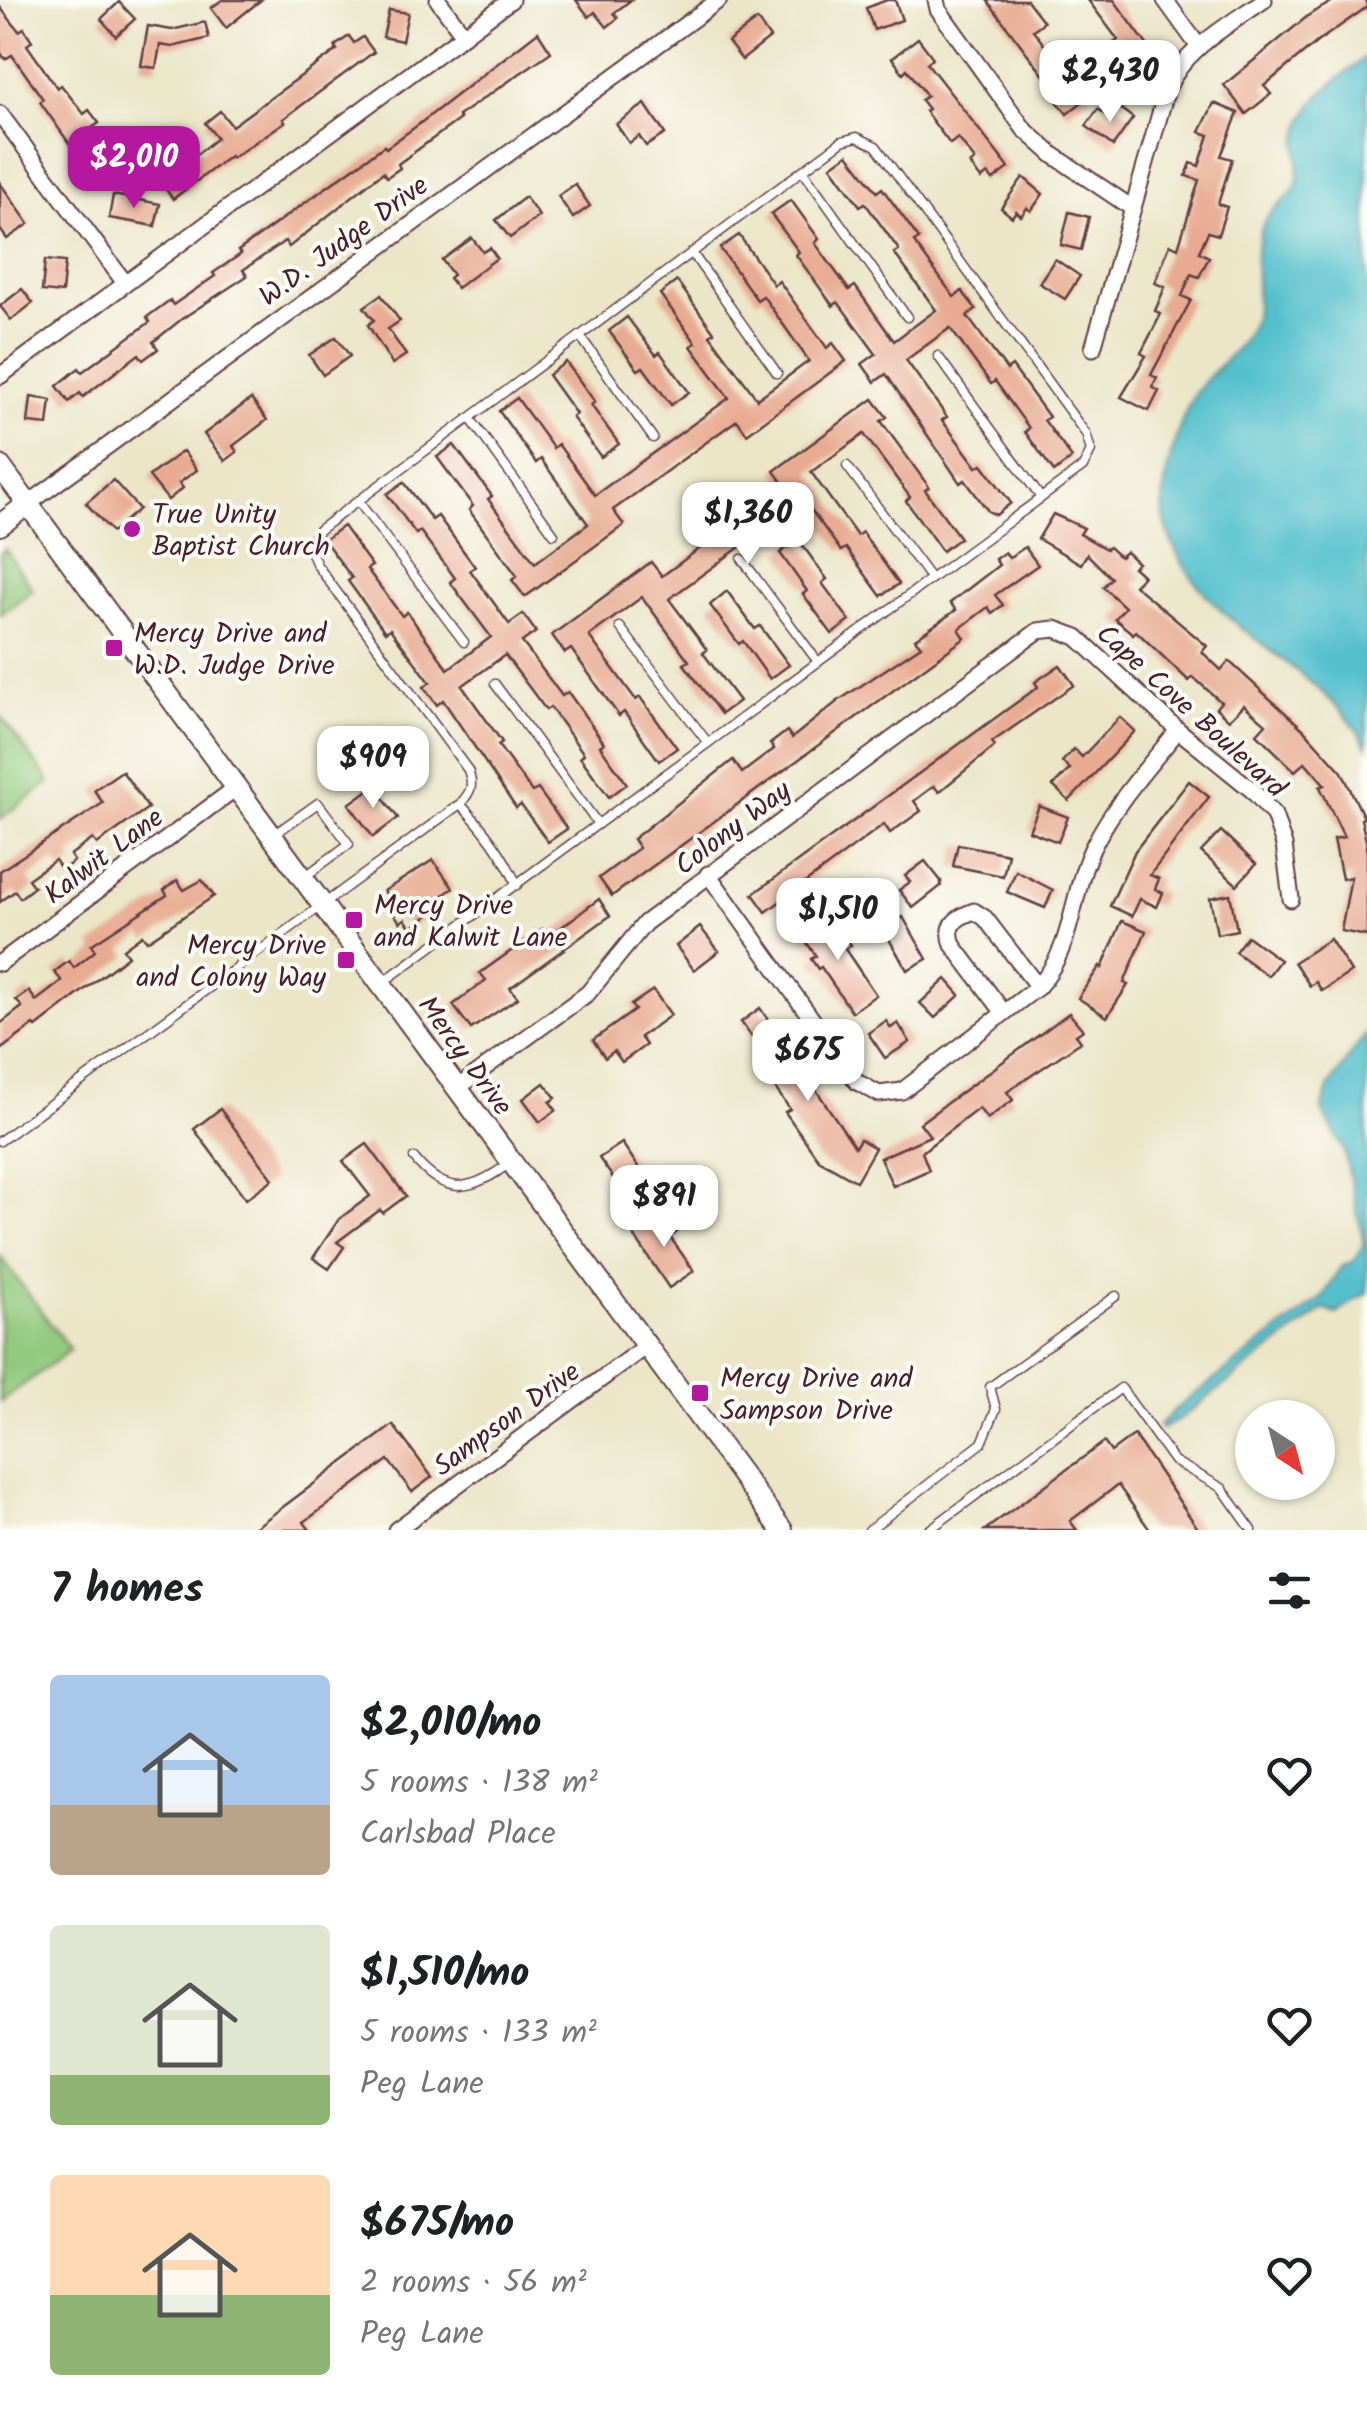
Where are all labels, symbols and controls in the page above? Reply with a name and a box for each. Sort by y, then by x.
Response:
pin: $2,430 [1029,40,1191,125]
text: $2,430 [1061,47,1159,98]
pin: $2,010 [53,126,215,211]
text: $2,010 [90,133,178,184]
street label: W.D. Judge Drive [250,165,439,319]
pin: $1,360 [667,482,829,567]
text: $1,360 [704,489,792,540]
place label: True Unity Baptist Church [152,493,330,570]
marker: True Unity Baptist Church [121,518,143,540]
place label: Mercy Drive and W.D. Judge Drive [134,612,335,689]
street label: Cape Cove Boulevard [1085,614,1297,811]
marker: Mercy Drive and W.D. Judge Drive [103,637,125,659]
pin: $909 [314,726,432,811]
text: $909 [339,733,407,784]
street label: Colony Way [665,769,802,888]
street label: Kalwit Lane [35,797,174,917]
pin: $1,510 [757,878,919,963]
place label: Mercy Drive and Kalwit Lane [374,884,568,961]
text: $1,510 [798,885,878,936]
marker: Mercy Drive and Kalwit Lane [343,909,365,931]
place label: Mercy Drive and Colony Way [136,924,327,1001]
marker: Mercy Drive and Colony Way [335,949,357,971]
street label: Mercy Drive [405,987,523,1126]
pin: $675 [749,1019,867,1104]
text: $675 [774,1026,842,1077]
pin: $891 [605,1165,723,1250]
text: $891 [632,1172,696,1223]
street label: Sampson Drive [424,1351,591,1489]
place label: Mercy Drive and Sampson Drive [720,1357,913,1434]
marker: Mercy Drive and Sampson Drive [689,1382,711,1404]
north arrow [1235,1400,1335,1500]
map controls [1235,1400,1335,1500]
text: 7 homes [50,1557,203,1624]
icon: filters [1262,1563,1317,1618]
text: $2,010/mo [360,1691,542,1758]
icon: home [130,1715,250,1835]
icon: heart [1262,1748,1317,1803]
text: 5 rooms · 138 m² [360,1758,598,1809]
text: Carlsbad Place [360,1809,556,1860]
text: $1,510/mo [360,1941,529,2008]
icon: home [130,1965,250,2085]
icon: heart [1262,1998,1317,2053]
text: 5 rooms · 133 m² [360,2008,597,2059]
text: Peg Lane [360,2059,484,2110]
text: $675/mo [360,2191,514,2258]
icon: home [130,2215,250,2335]
icon: heart [1262,2248,1317,2303]
text: 2 rooms · 56 m² [360,2258,587,2309]
text: Peg Lane [360,2309,484,2360]

